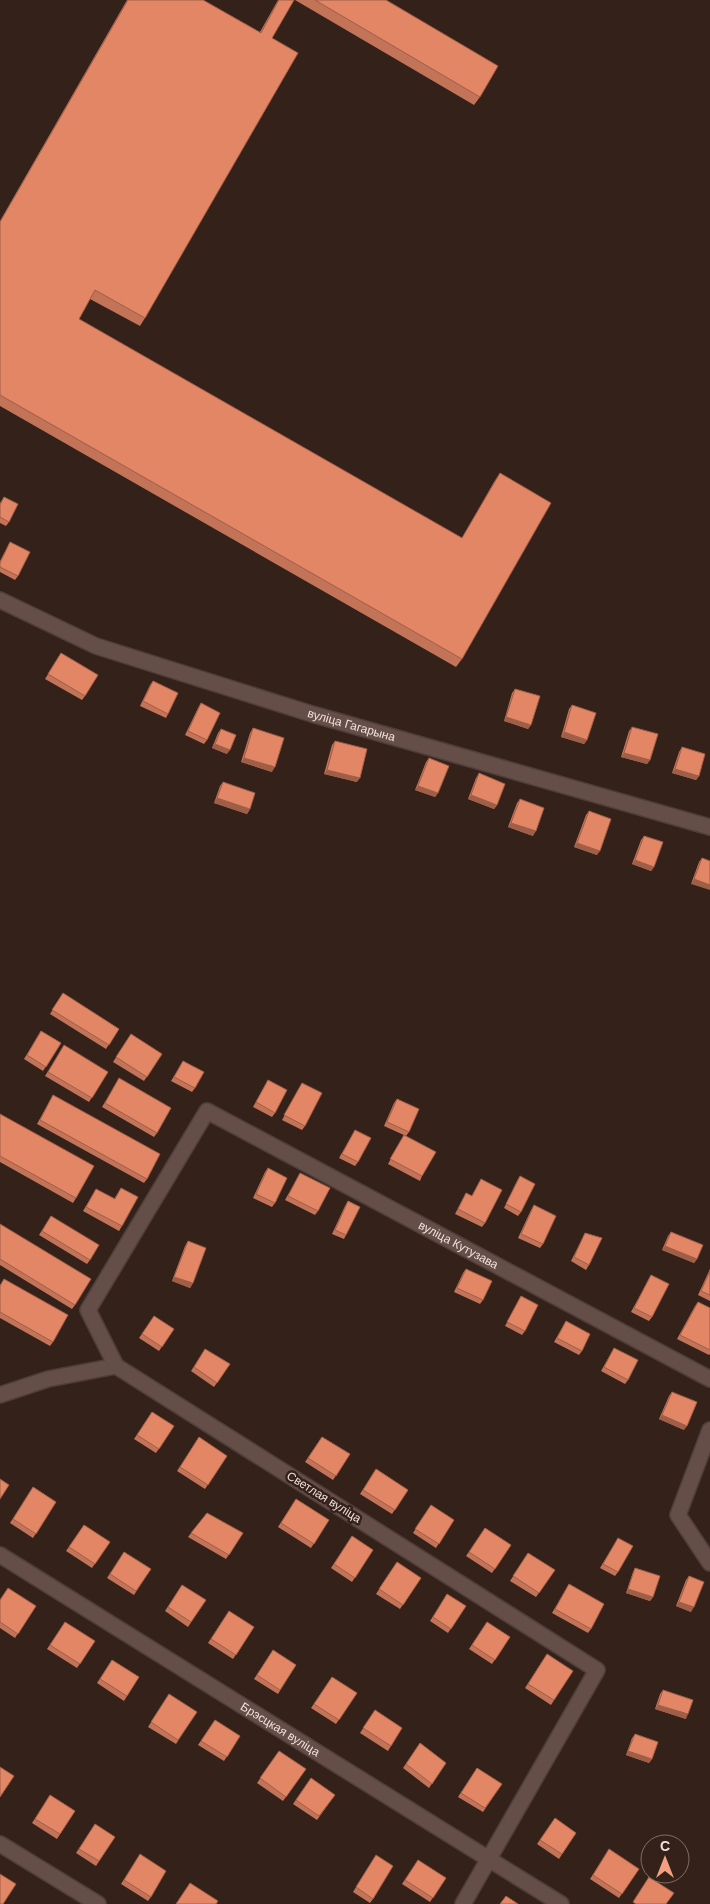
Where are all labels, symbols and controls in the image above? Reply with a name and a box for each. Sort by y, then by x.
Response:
street label: вуліца Гагарына [306,706,397,744]
street label: вуліца Кутузава [416,1218,501,1272]
street label: Светлая вуліца [284,1469,364,1526]
street label: Брэсцкая вуліца [238,1699,323,1759]
north arrow [640,1834,690,1884]
text: С [660,1838,670,1854]

